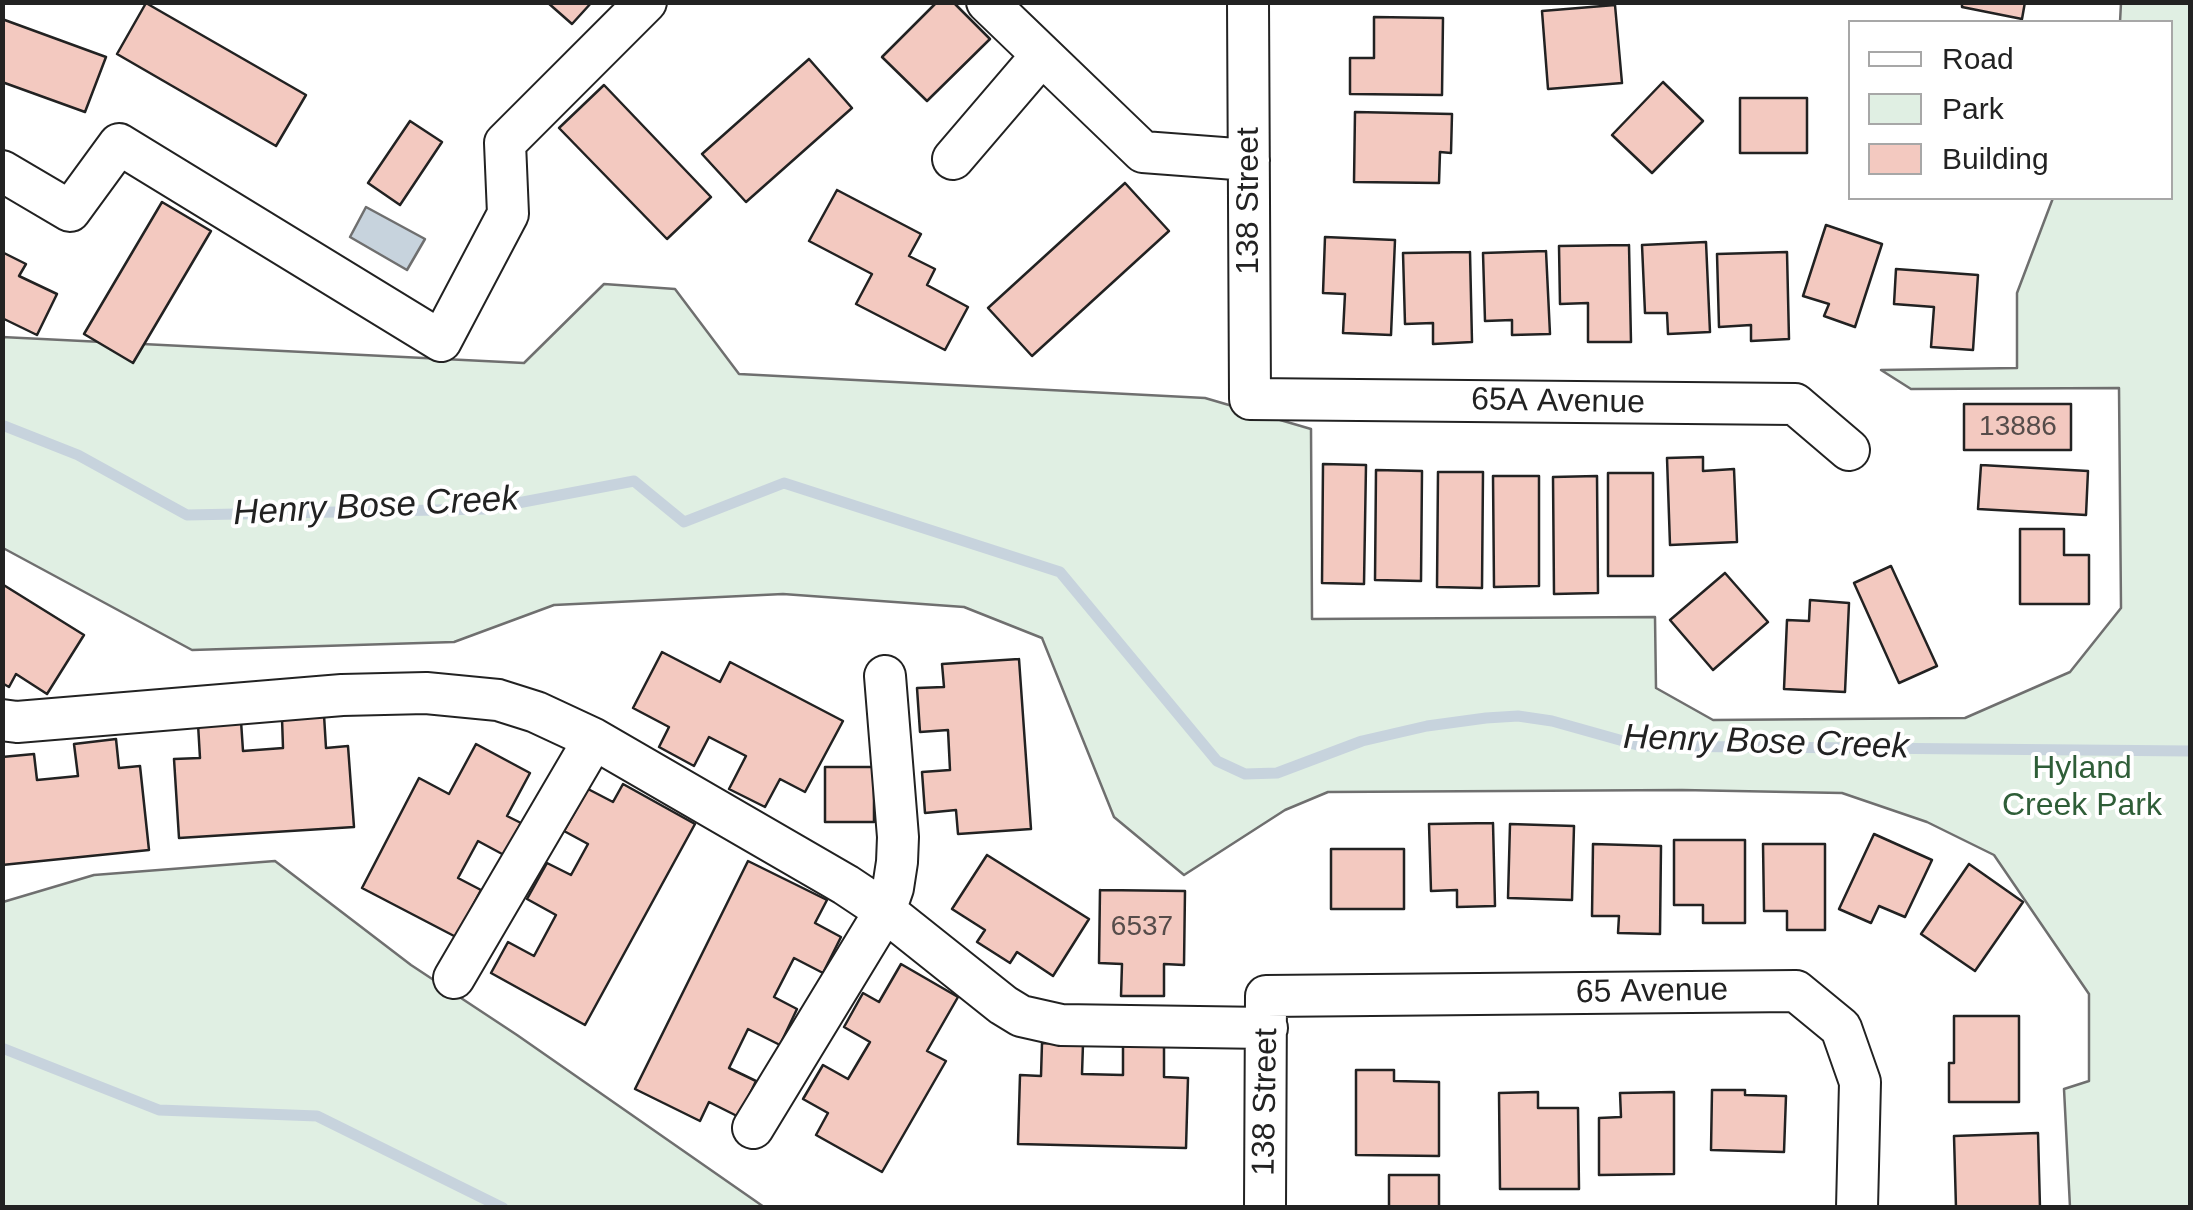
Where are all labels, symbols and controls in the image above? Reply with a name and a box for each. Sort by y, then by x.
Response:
legend [1848,20,2173,200]
text: Road [1942,42,2014,75]
text: Park [1942,92,2004,125]
street label: 138 Street [1230,127,1268,275]
text: Building [1942,142,2049,175]
street label: 65A Avenue [1471,381,1645,423]
house number: 13886 [1979,410,2057,444]
water label: Henry Bose Creek [232,479,520,535]
water label: Henry Bose Creek [1622,717,1910,769]
park label: Hyland Creek Park [2002,750,2162,825]
house number: 6537 [1111,910,1173,944]
street label: 65 Avenue [1575,971,1729,1013]
street label: 138 Street [1246,1028,1286,1176]

